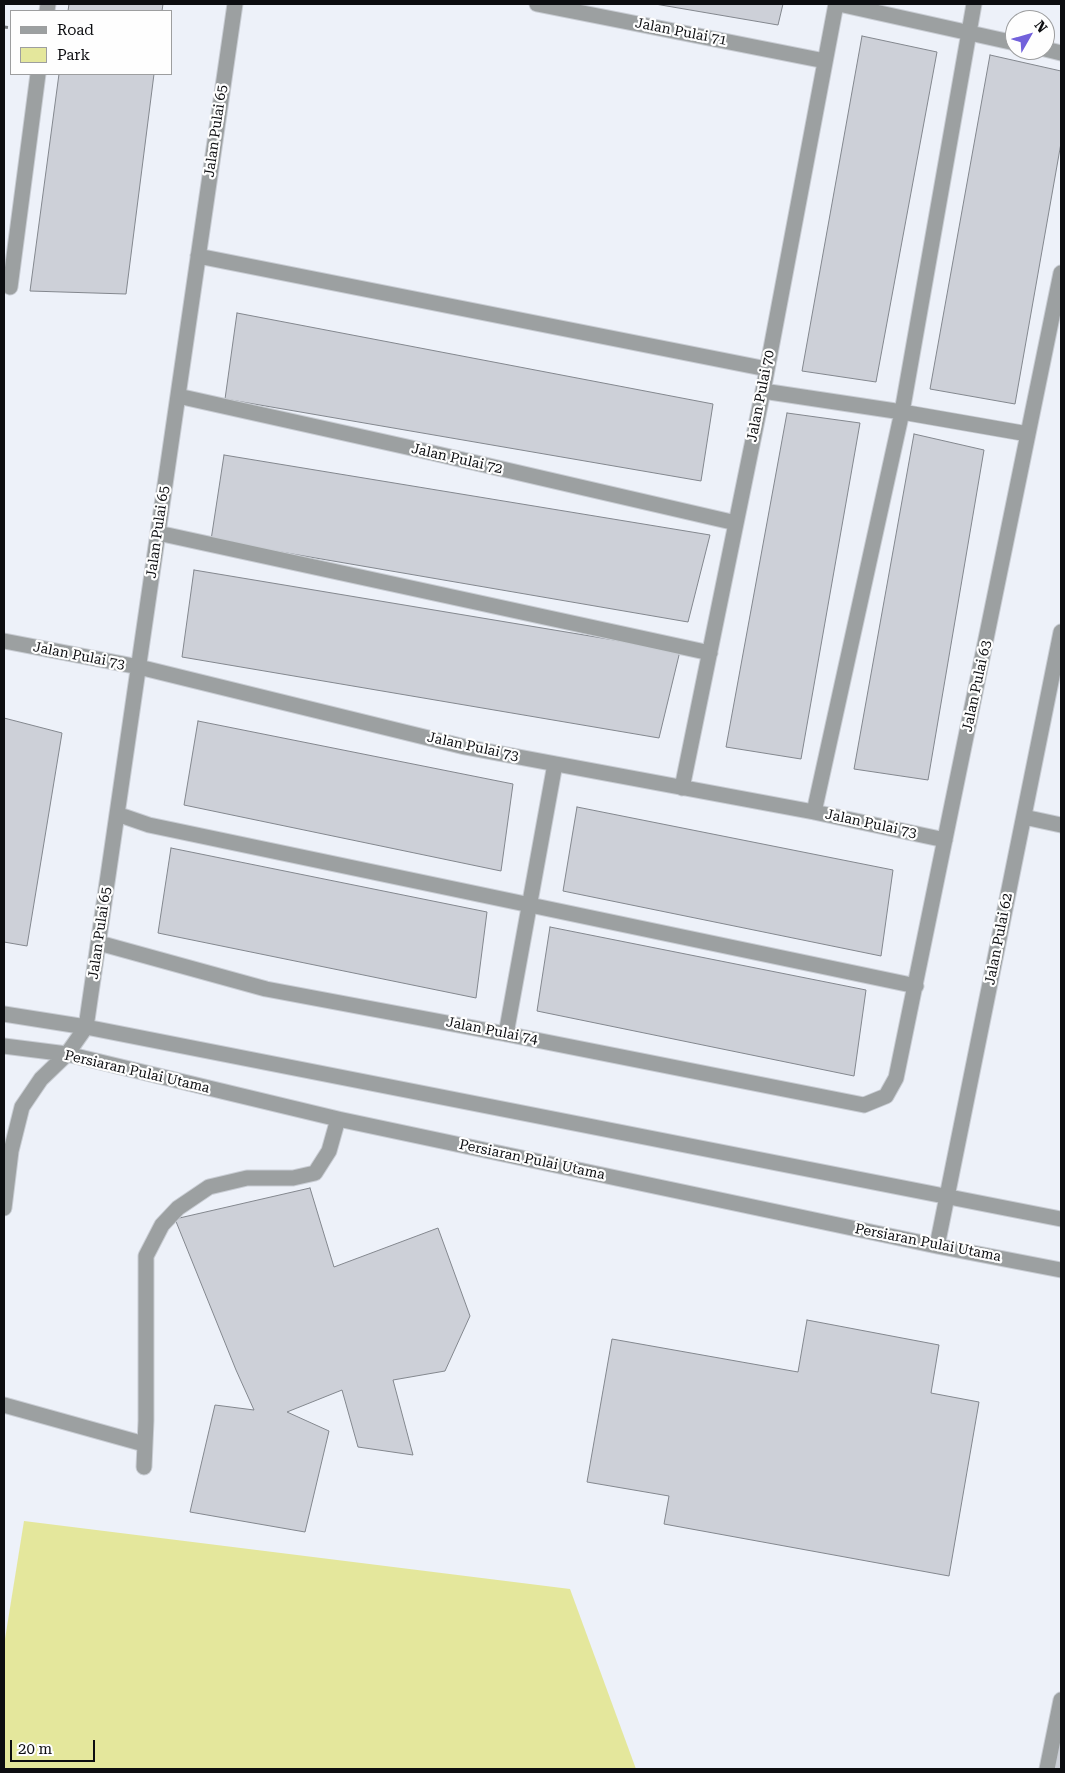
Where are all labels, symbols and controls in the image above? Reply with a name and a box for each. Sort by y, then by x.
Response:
legend [10,10,172,75]
north arrow [1005,10,1055,60]
street label: Jalan Pulai 71 [634,15,728,49]
text: N [1031,17,1051,36]
text: Road [57,21,94,39]
text: Park [57,46,90,64]
street label: Jalan Pulai 65 [201,84,231,178]
street label: Jalan Pulai 70 [744,349,778,443]
street label: Jalan Pulai 72 [410,440,504,478]
street label: Jalan Pulai 65 [143,485,173,579]
street label: Jalan Pulai 73 [32,639,126,673]
street label: Jalan Pulai 63 [959,639,995,733]
street label: Jalan Pulai 73 [426,729,520,765]
street label: Jalan Pulai 73 [824,806,918,842]
street label: Jalan Pulai 65 [85,886,115,980]
street label: Jalan Pulai 62 [982,892,1016,986]
street label: Jalan Pulai 74 [445,1014,539,1048]
street label: Persiaran Pulai Utama [63,1047,211,1097]
street label: Persiaran Pulai Utama [458,1136,606,1184]
street label: Persiaran Pulai Utama [853,1221,1003,1265]
scale bar [12,1730,98,1762]
text: 20 m [18,1740,52,1758]

